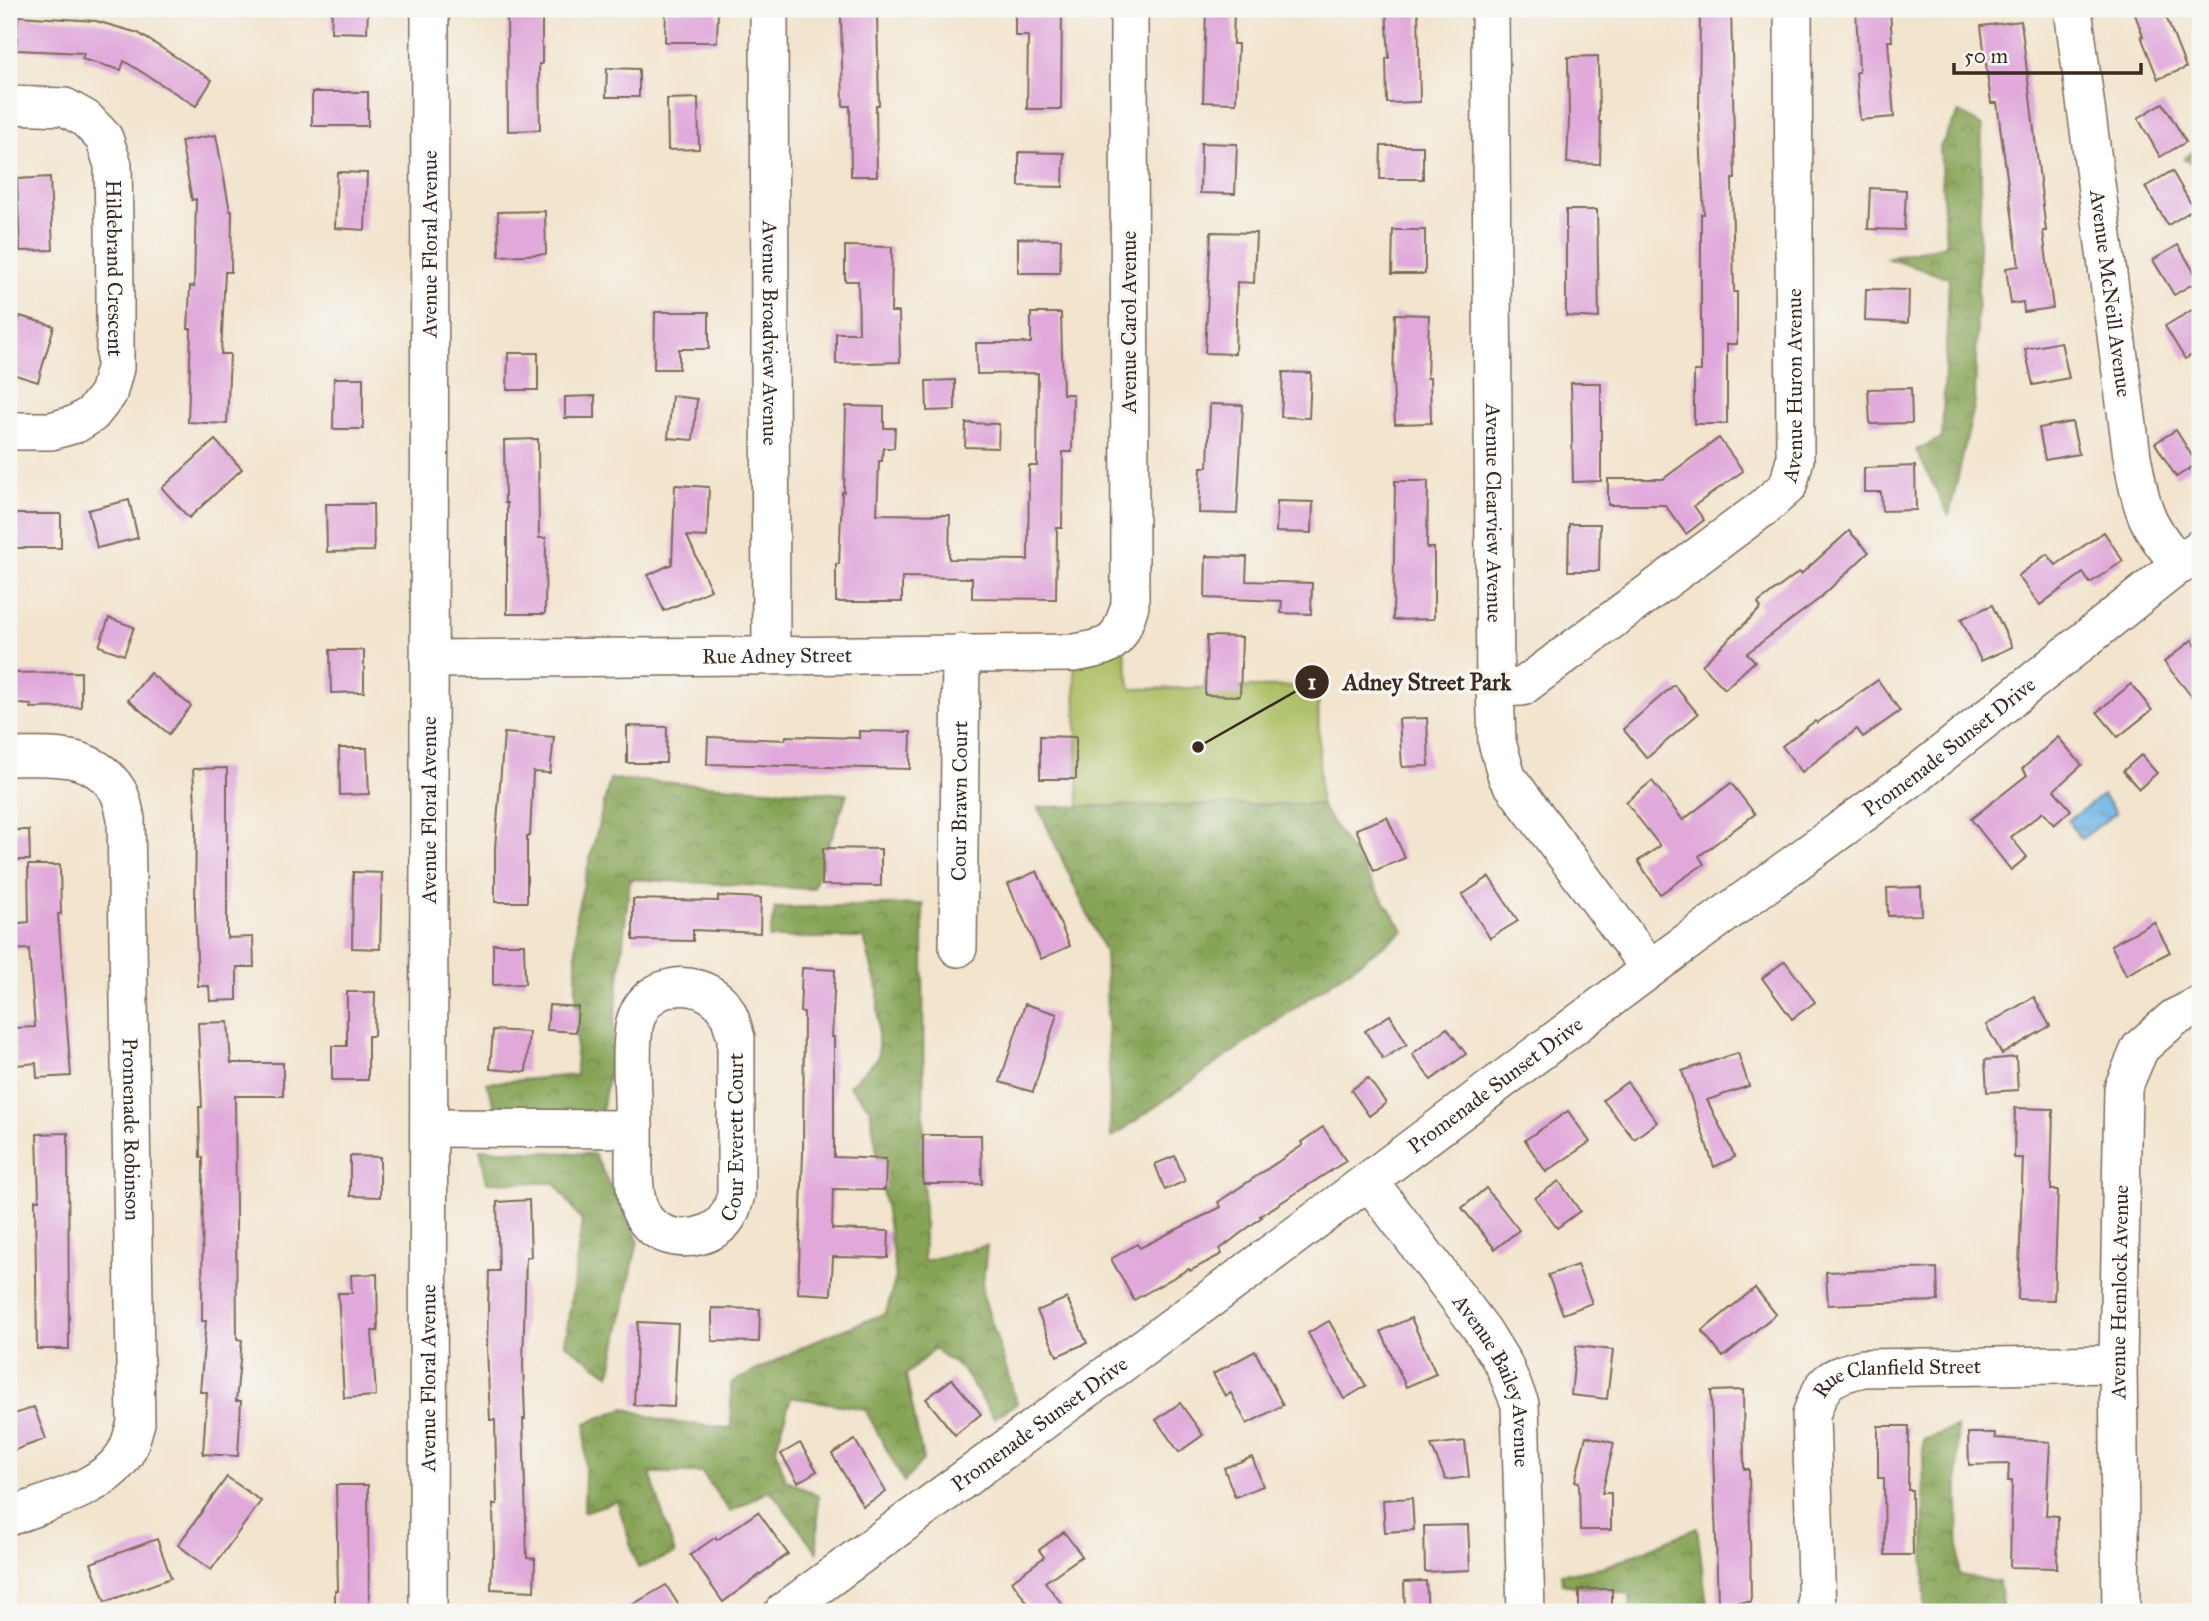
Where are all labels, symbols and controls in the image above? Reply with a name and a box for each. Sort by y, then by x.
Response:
scale bar [1954,32,2141,76]
text: 50 m [1964,43,2009,69]
street label: Avenue Floral Avenue [417,150,443,339]
street label: Hildebrand Crescent [100,179,128,357]
street label: Avenue McNeill Avenue [2084,187,2137,399]
street label: Avenue Broadview Avenue [757,219,783,446]
street label: Avenue Carol Avenue [1116,231,1142,414]
street label: Avenue Huron Avenue [1776,288,1808,486]
street label: Avenue Clearview Avenue [1480,402,1508,623]
street label: Rue Adney Street [702,642,853,669]
callout: Adney Street Park [1294,660,1526,704]
text: Adney Street Park [1341,668,1512,697]
text: 1 [1308,669,1316,695]
street label: Promenade Sunset Drive [1857,671,2041,822]
street label: Avenue Floral Avenue [416,716,442,905]
street label: Cour Brawn Court [946,720,973,881]
street label: Promenade Sunset Drive [1403,1011,1588,1159]
street label: Promenade Robinson [117,1037,146,1221]
street label: Cour Everett Court [714,1052,749,1226]
street label: Avenue Hemlock Avenue [2105,1184,2134,1400]
street label: Avenue Floral Avenue [415,1284,441,1473]
street label: Avenue Bailey Avenue [1446,1289,1535,1468]
street label: Promenade Sunset Drive [946,1351,1133,1497]
street label: Rue Clanfield Street [1807,1353,1982,1403]

